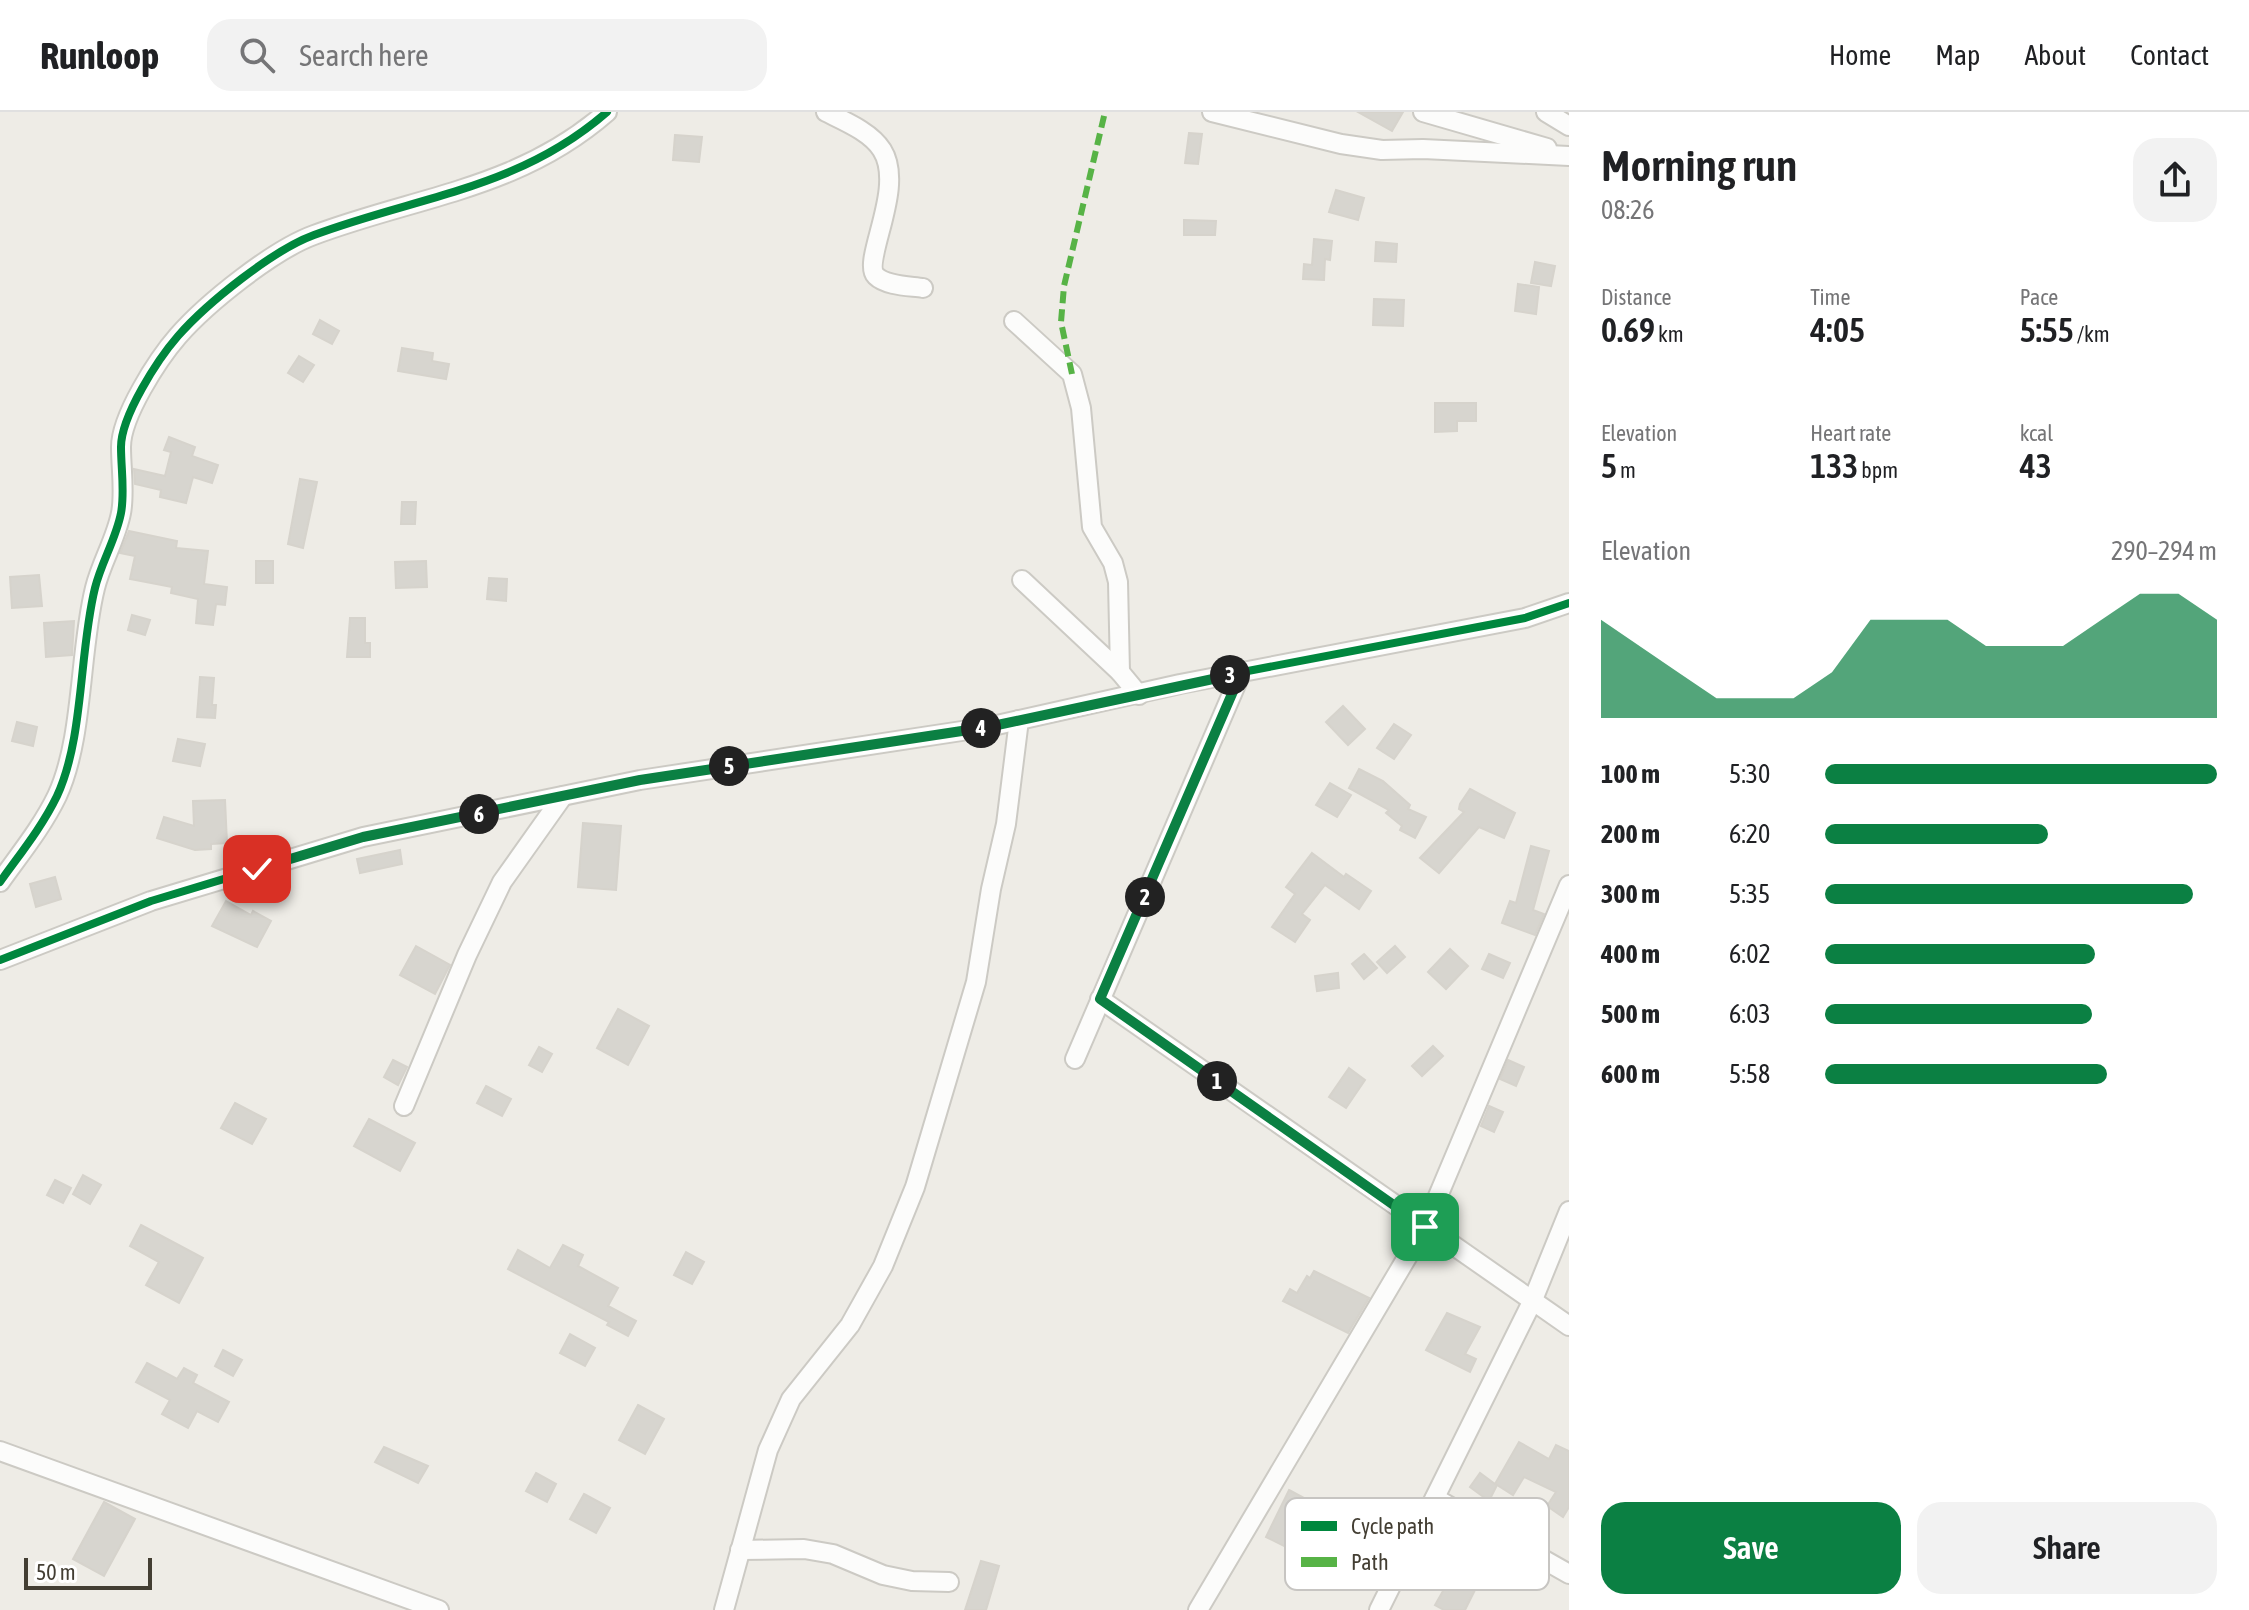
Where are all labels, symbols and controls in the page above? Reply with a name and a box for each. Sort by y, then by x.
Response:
search box [207,19,767,91]
icon: search [235,33,279,77]
text: Runloop [40,34,159,77]
text: Search here [299,38,429,72]
text: Home [1829,39,1891,71]
text: Map [1935,39,1980,71]
text: About [2024,39,2086,71]
text: Contact [2130,39,2209,71]
button: share [2133,138,2217,222]
text: Morning run [1601,140,1797,190]
text: 08:26 [1601,195,1655,225]
text: Distance [1601,284,1672,310]
text: Time [1810,284,1850,310]
text: Pace [2020,284,2058,310]
text: 0.69 [1601,310,1655,349]
text: 4:05 [1810,310,1865,349]
text: 5:55 [2020,310,2074,349]
text: km [1655,321,1684,347]
text: /km [2074,321,2110,347]
text: Elevation [1601,420,1677,446]
text: Heart rate [1810,420,1891,446]
text: kcal [2020,420,2053,446]
text: 5 [1601,446,1617,485]
text: 133 [1810,446,1858,485]
text: 43 [2020,446,2052,485]
text: m [1617,457,1636,483]
text: bpm [1858,457,1898,483]
text: Elevation [1601,536,1691,566]
text: 290–294 m [2111,536,2217,566]
pin: 3 [1210,655,1250,695]
text: 3 [1225,662,1235,688]
pin: 4 [961,708,1001,748]
text: 4 [976,715,986,741]
pin: 5 [709,746,749,786]
text: 5 [724,753,734,779]
text: 100 m [1601,759,1660,789]
text: 5:30 [1729,759,1770,789]
pin: 6 [459,794,499,834]
text: 6 [474,801,484,827]
text: 200 m [1601,819,1660,849]
text: 6:20 [1729,819,1770,849]
pin [223,835,291,903]
icon: check [235,847,279,891]
pin: 2 [1125,877,1165,917]
text: 300 m [1601,879,1660,909]
text: 5:35 [1729,879,1770,909]
text: 2 [1140,884,1150,910]
text: 400 m [1601,939,1660,969]
text: 6:02 [1729,939,1771,969]
text: 500 m [1601,999,1660,1029]
text: 6:03 [1729,999,1771,1029]
text: 600 m [1601,1059,1660,1089]
text: 5:58 [1729,1059,1770,1089]
pin: 1 [1197,1061,1237,1101]
text: 1 [1212,1068,1222,1094]
pin [1391,1193,1459,1261]
icon: arrive [1403,1205,1447,1249]
legend [1285,1498,1549,1590]
button: Save [1601,1502,1901,1594]
button: Share [1917,1502,2217,1594]
text: Cycle path [1351,1513,1434,1539]
text: Path [1351,1549,1389,1575]
scale bar [24,1554,152,1590]
text: 50 m [36,1559,76,1585]

